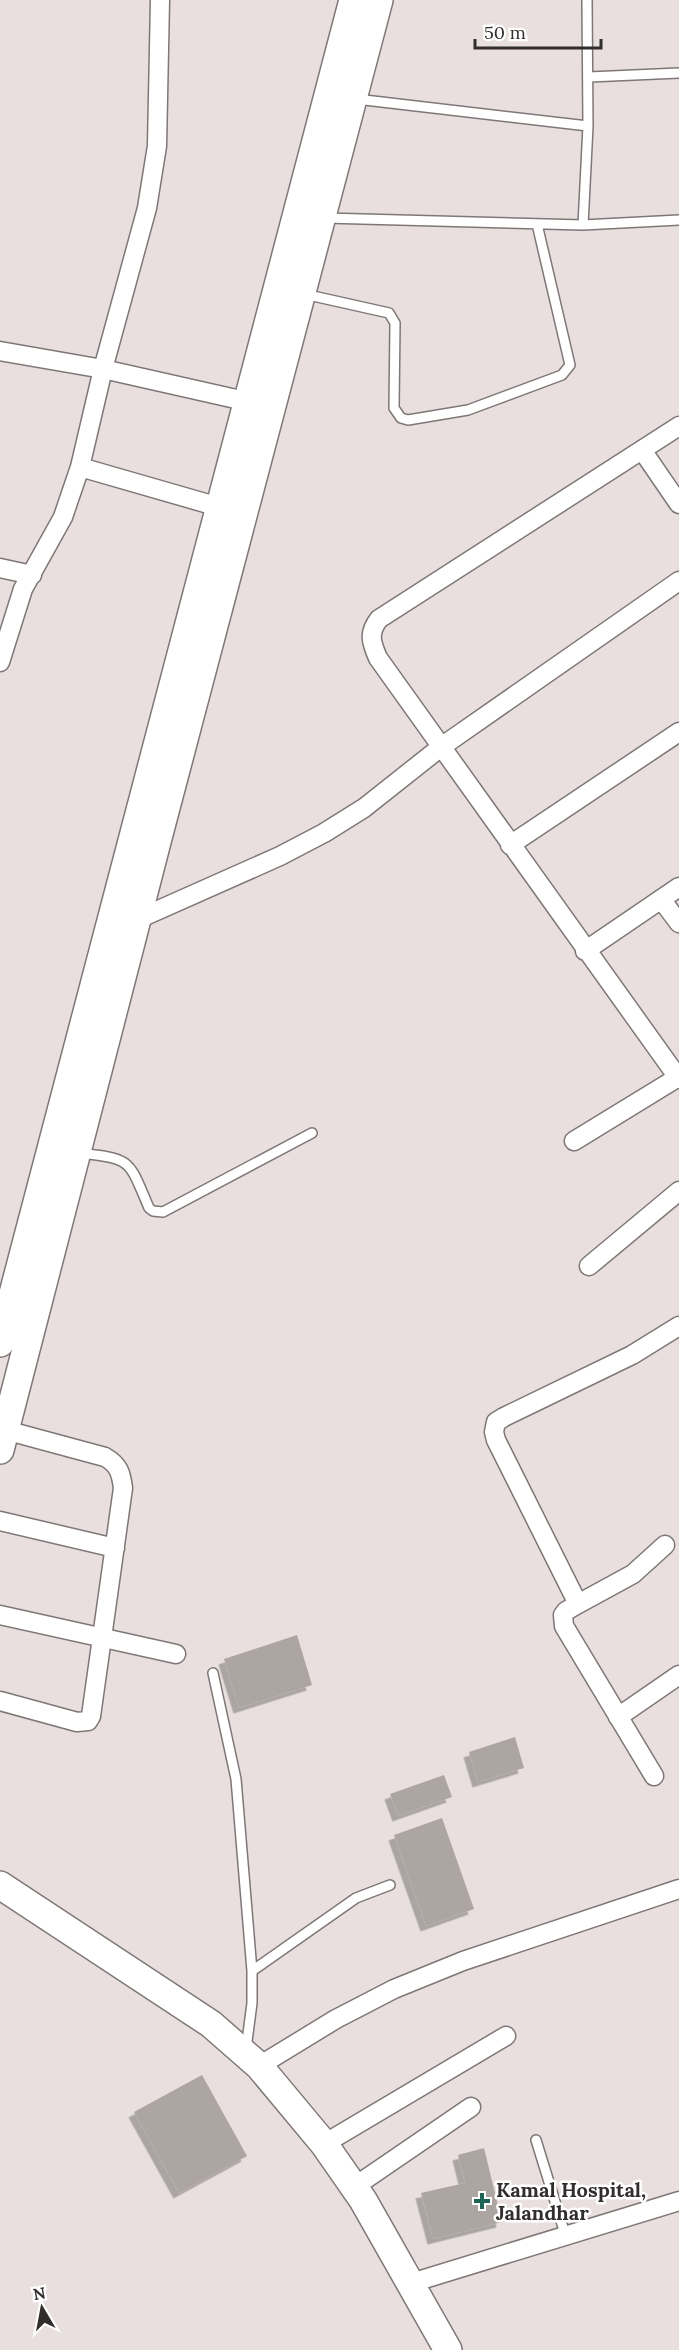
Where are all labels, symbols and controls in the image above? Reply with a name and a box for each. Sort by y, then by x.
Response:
scale bar [475,12,601,50]
text: 50 m [484,21,526,44]
place label: Kamal Hospital, Jalandhar [496,2177,646,2225]
marker: Kamal Hospital, Jalandhar [473,2192,491,2210]
north arrow [12,2278,72,2338]
text: N [32,2282,47,2304]

